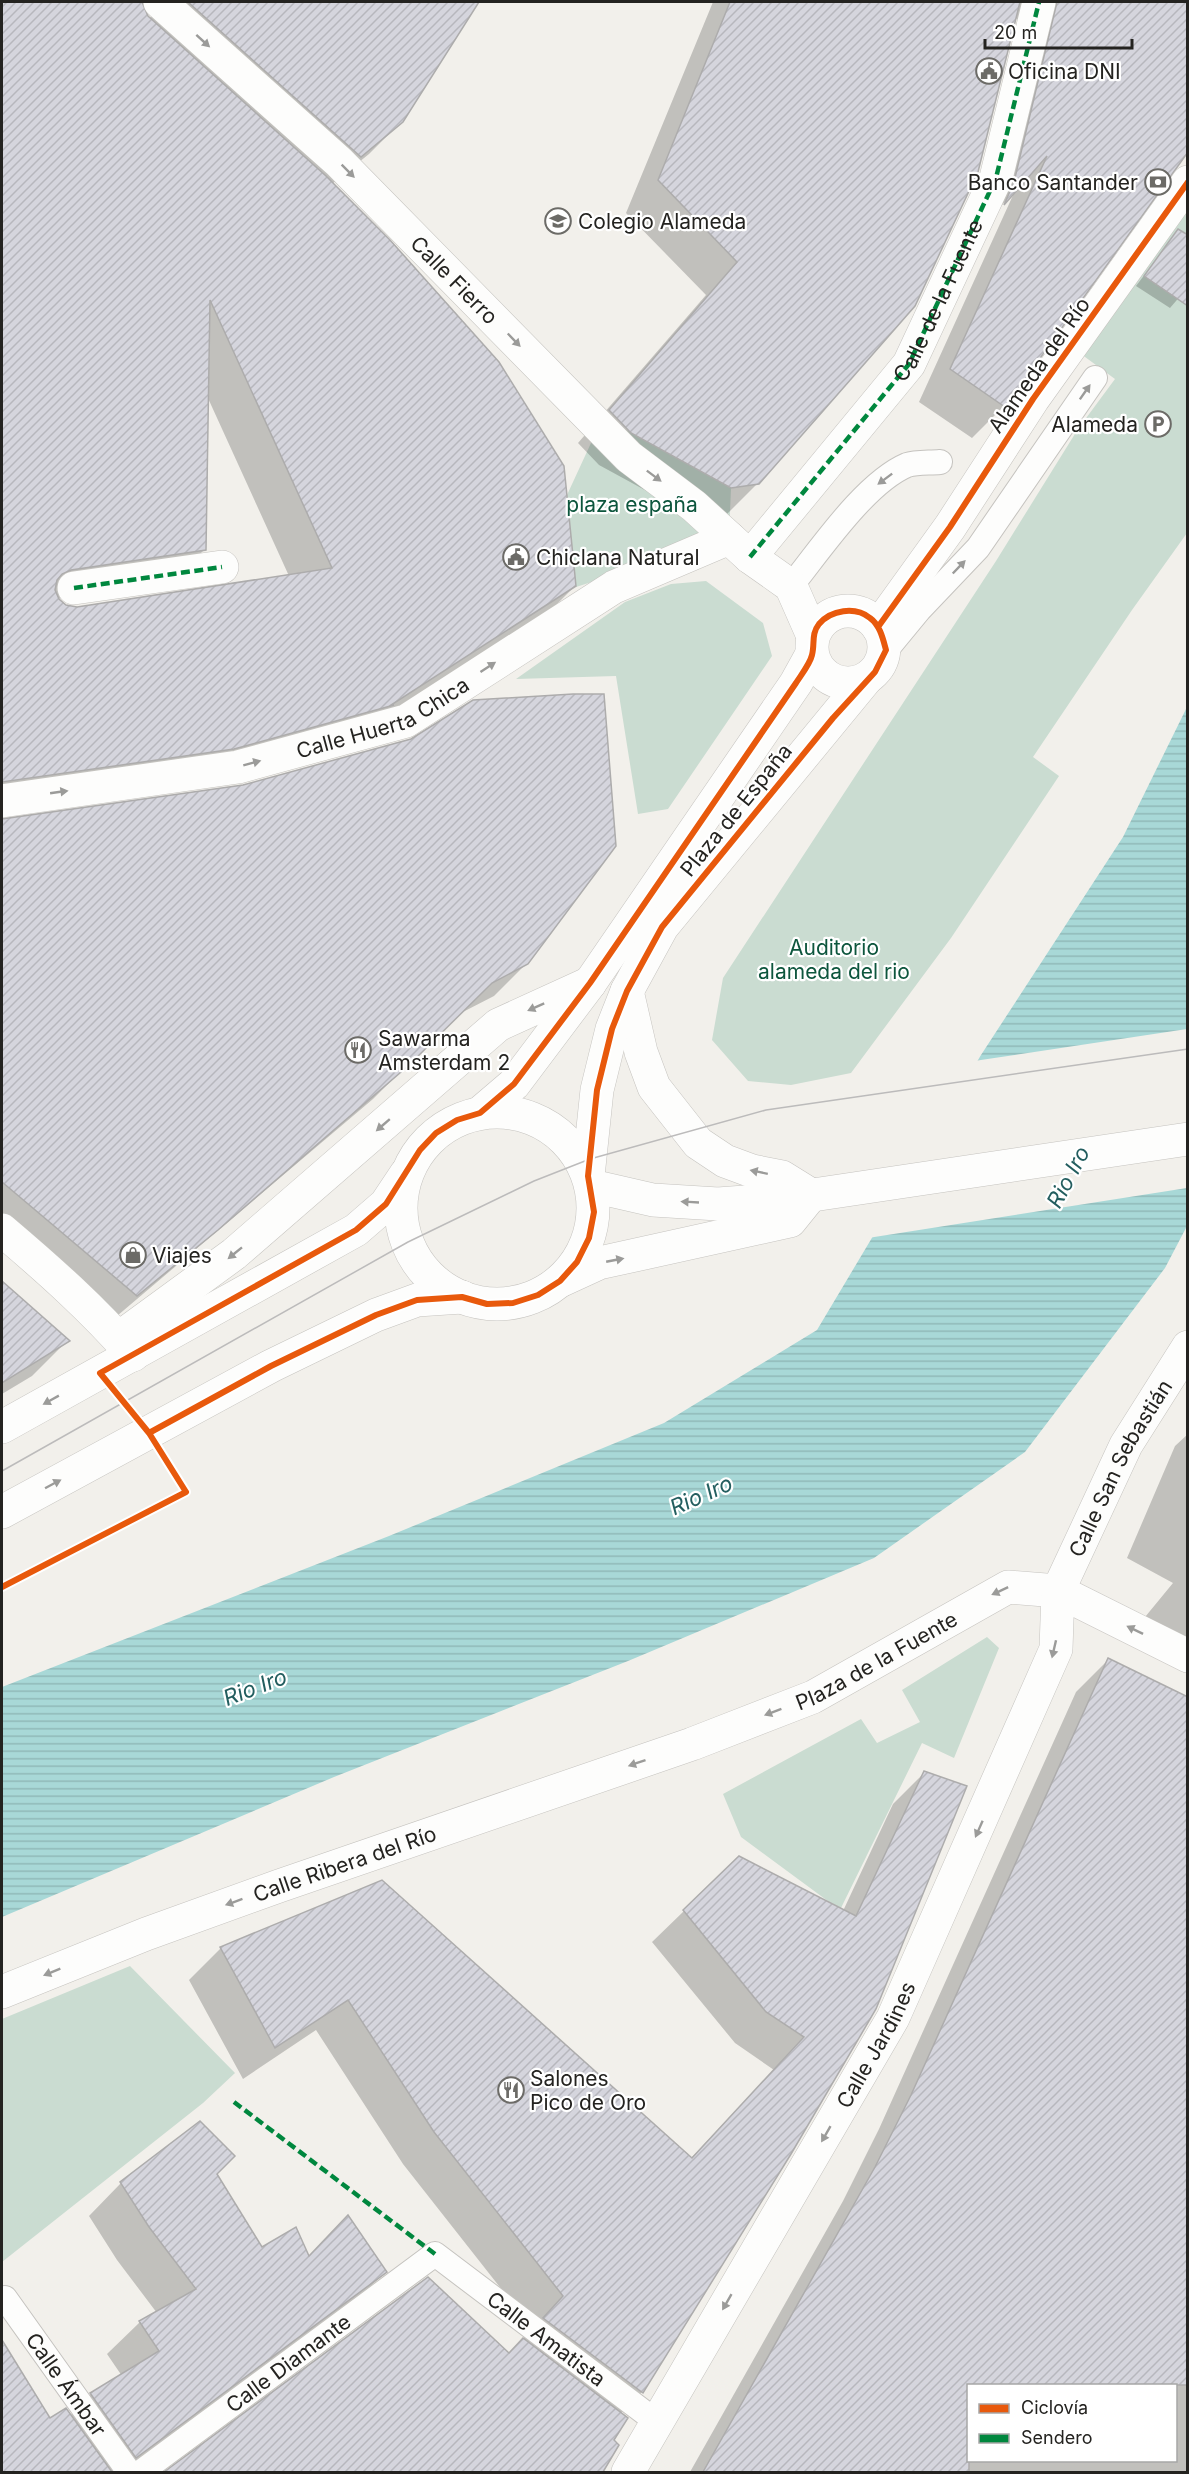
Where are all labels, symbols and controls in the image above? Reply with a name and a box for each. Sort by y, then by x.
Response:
scale bar [985,12,1132,50]
text: 20 m [994,22,1037,43]
one-way arrow [195,34,210,47]
public building icon: Oficina DNI [974,56,1004,86]
place label: Oficina DNI [1008,59,1121,84]
one-way arrow [340,164,354,178]
bank icon: Banco Santander [1143,167,1173,197]
place label: Banco Santander [968,170,1138,195]
school or university icon: Colegio Alameda [543,206,573,236]
place label: Colegio Alameda [578,209,746,234]
street label: Calle de la Fuente [888,215,987,386]
street label: Calle Fierro [406,230,503,329]
street label: Alameda del Río [983,292,1095,438]
one-way arrow [507,332,521,346]
one-way arrow [1079,385,1091,401]
parking icon: Alameda [1143,409,1173,439]
place label: Alameda [1051,411,1138,437]
one-way arrow [645,470,661,482]
one-way arrow [878,472,893,484]
park label: plaza españa [566,492,698,517]
public building icon: Chiclana Natural [501,542,531,572]
place label: Chiclana Natural [536,545,700,570]
one-way arrow [952,561,966,575]
one-way arrow [480,661,496,673]
street label: Calle Huerta Chica [293,671,473,763]
street label: Plaza de España [675,739,797,881]
one-way arrow [243,758,261,767]
one-way arrow [50,788,69,797]
park label: Auditorio alameda del rio [758,935,910,984]
one-way arrow [528,1003,545,1012]
place label: Sawarma Amsterdam 2 [378,1026,510,1075]
restaurant icon: Sawarma Amsterdam 2 [343,1035,373,1065]
one-way arrow [375,1118,390,1132]
water label: Rio Iro [1041,1142,1095,1212]
one-way arrow [749,1167,768,1176]
one-way arrow [681,1198,700,1207]
shop icon: Viajes [118,1240,148,1270]
place label: Viajes [152,1243,212,1268]
one-way arrow [227,1246,243,1259]
one-way arrow [605,1255,624,1264]
street label: Calle San Sebastián [1063,1375,1177,1561]
one-way arrow [42,1395,59,1405]
water label: Rio Iro [666,1470,736,1520]
one-way arrow [45,1479,62,1489]
one-way arrow [991,1586,1009,1596]
street label: Plaza de la Fuente [792,1606,961,1715]
one-way arrow [1126,1625,1144,1635]
one-way arrow [1049,1640,1059,1658]
water label: Rio Iro [220,1663,290,1711]
one-way arrow [764,1708,782,1718]
one-way arrow [628,1759,646,1768]
street label: Calle Ribera del Río [250,1820,440,1907]
one-way arrow [974,1820,983,1837]
one-way arrow [225,1898,243,1908]
one-way arrow [43,1968,61,1977]
street label: Calle Jardines [831,1978,920,2112]
place label: Salones Pico de Oro [530,2066,646,2115]
restaurant icon: Salones Pico de Oro [496,2075,526,2105]
one-way arrow [820,2126,831,2142]
street label: Calle Amatista [482,2286,611,2391]
one-way arrow [722,2294,732,2311]
street label: Calle Diamante [221,2309,355,2417]
street label: Calle Ámbar [21,2328,112,2441]
legend [967,2384,1177,2462]
text: Ciclovía [1021,2397,1088,2418]
text: Sendero [1021,2427,1092,2448]

